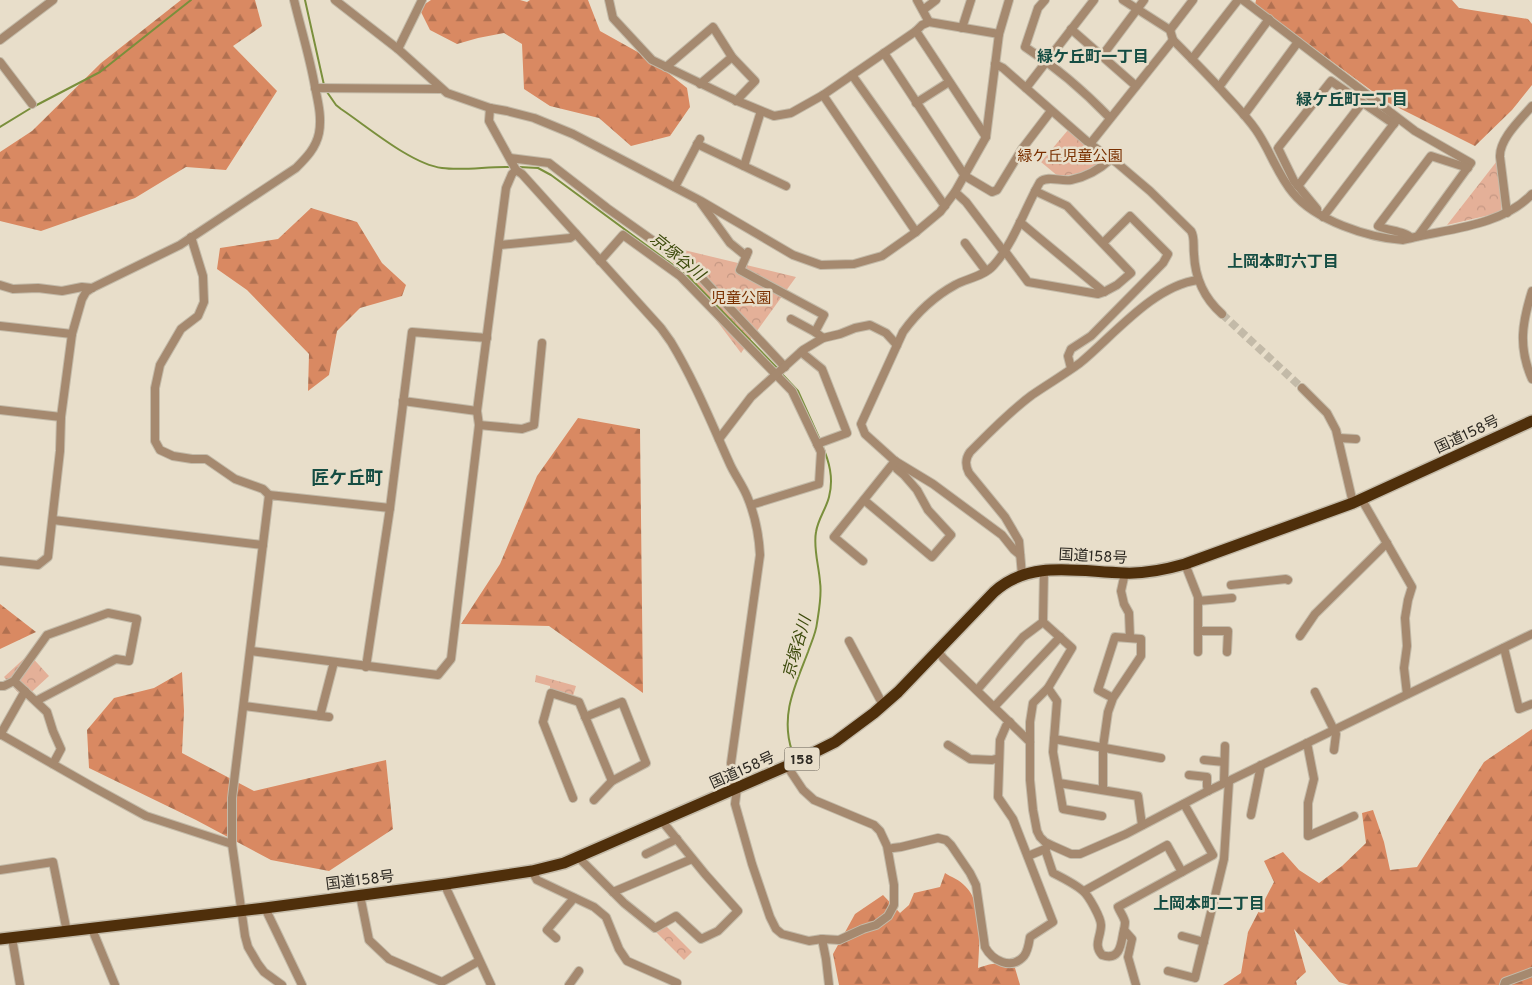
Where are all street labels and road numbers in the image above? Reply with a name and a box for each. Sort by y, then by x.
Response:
street label: 国道158号 [1432,412,1503,459]
street label: 国道158号 [1058,546,1128,569]
road number: 158 [784,748,820,771]
street label: 国道158号 [707,749,778,794]
street label: 国道158号 [325,868,396,895]

